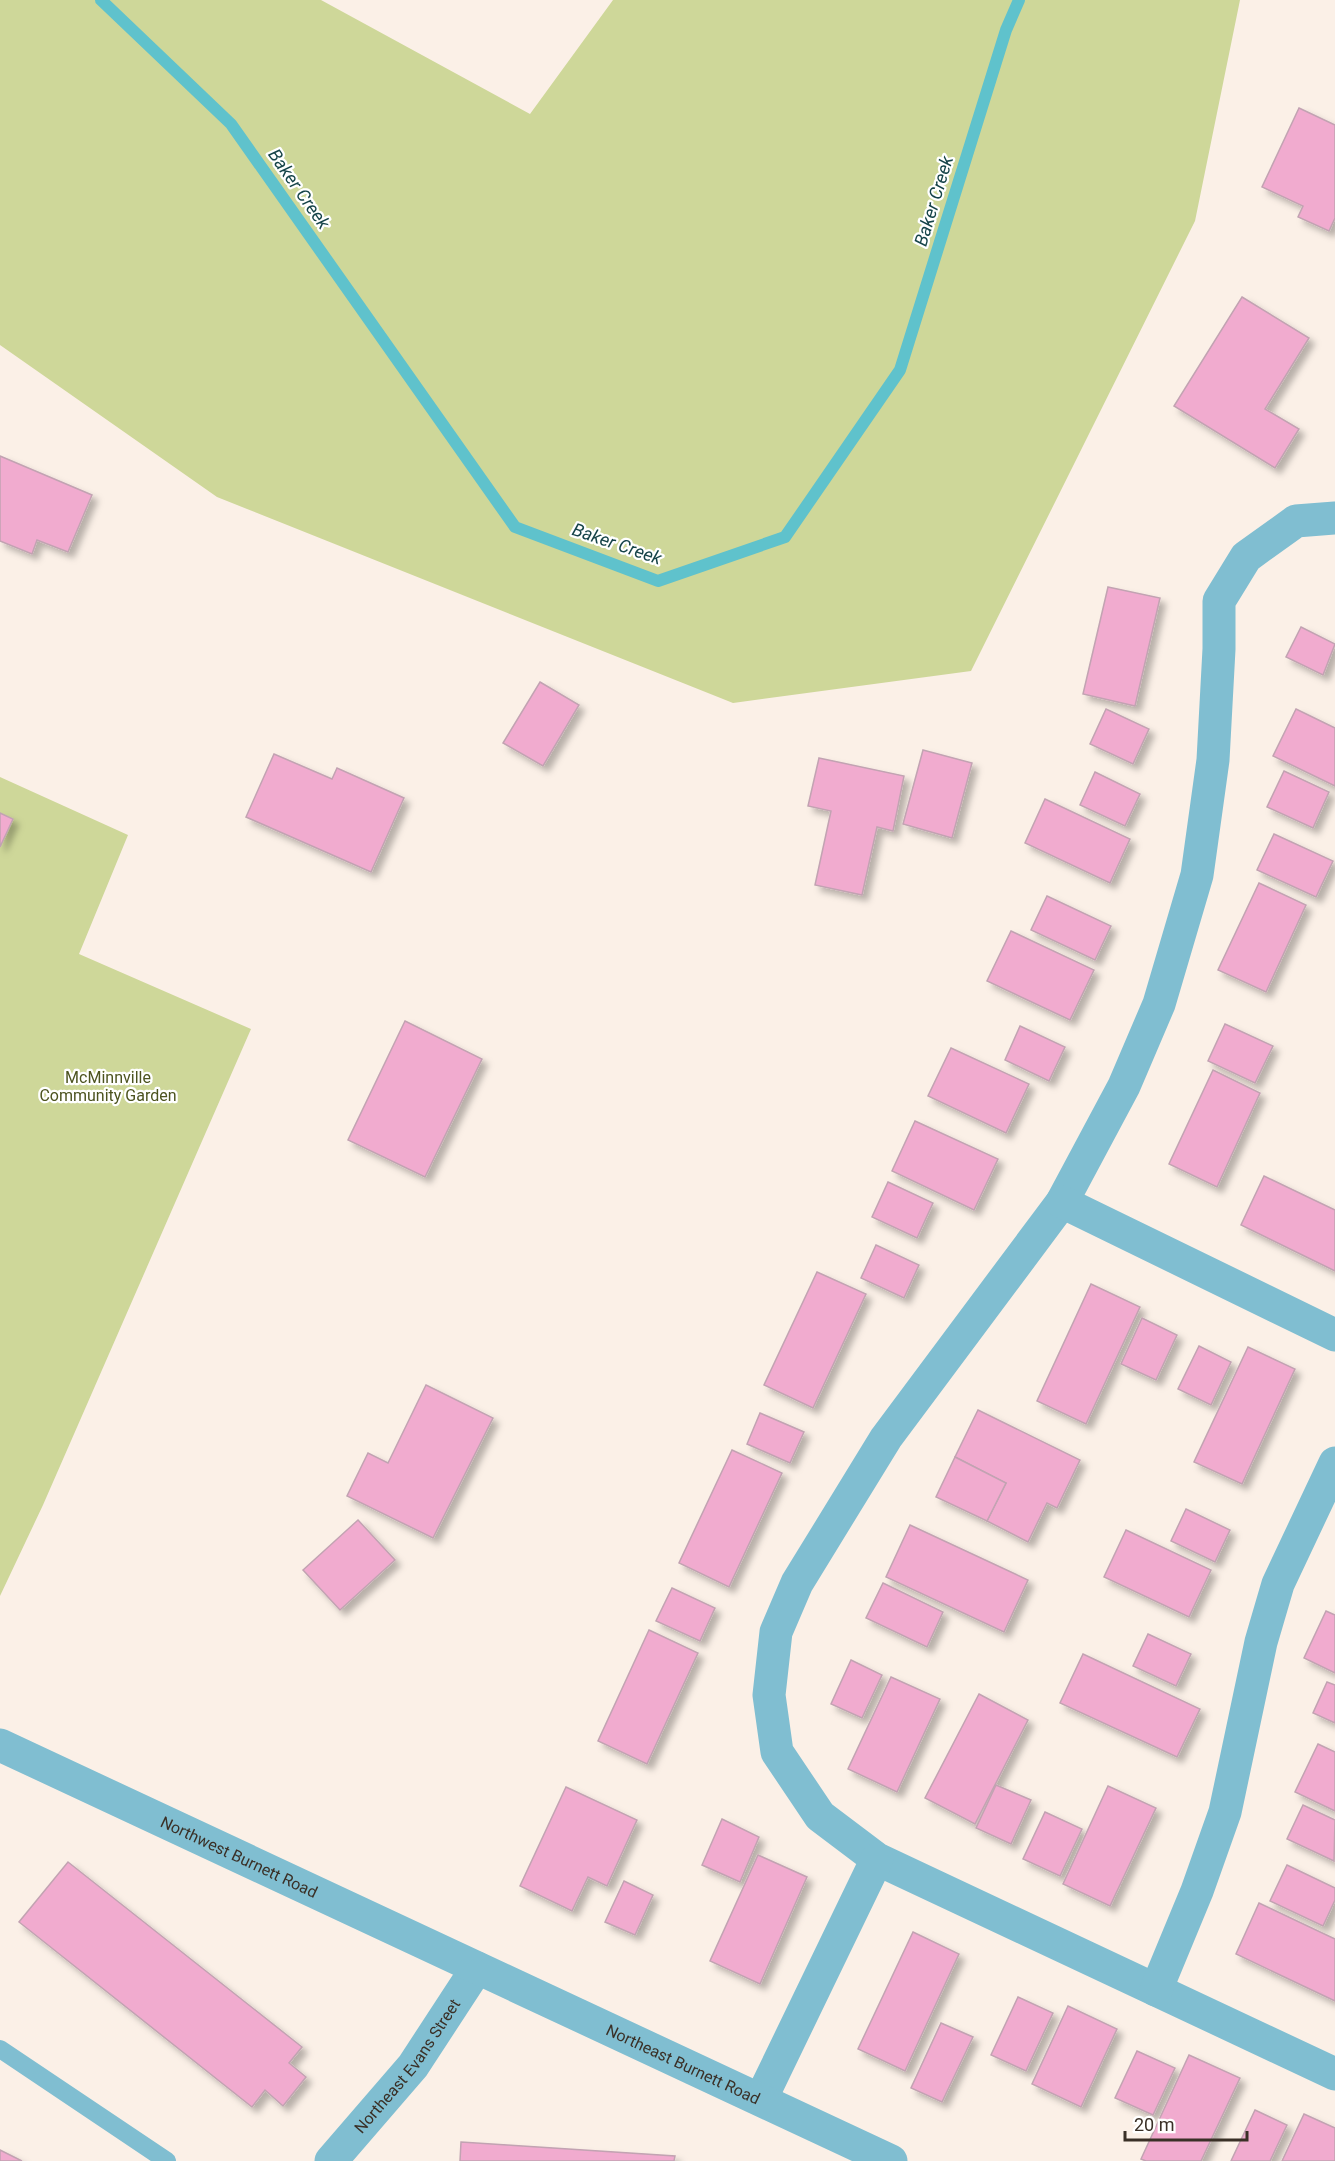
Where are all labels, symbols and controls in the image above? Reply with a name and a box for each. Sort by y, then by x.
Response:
water label: Baker Creek [264,145,335,234]
water label: Baker Creek [910,152,958,248]
water label: Baker Creek [570,518,666,569]
park label: McMinnville Community Garden [39,1068,177,1105]
street label: Northwest Burnett Road [157,1812,321,1902]
street label: Northeast Evans Street [350,1996,464,2137]
street label: Northeast Burnett Road [603,2020,763,2109]
scale bar [1125,2104,1246,2142]
text: 20 m [1134,2114,1174,2135]

